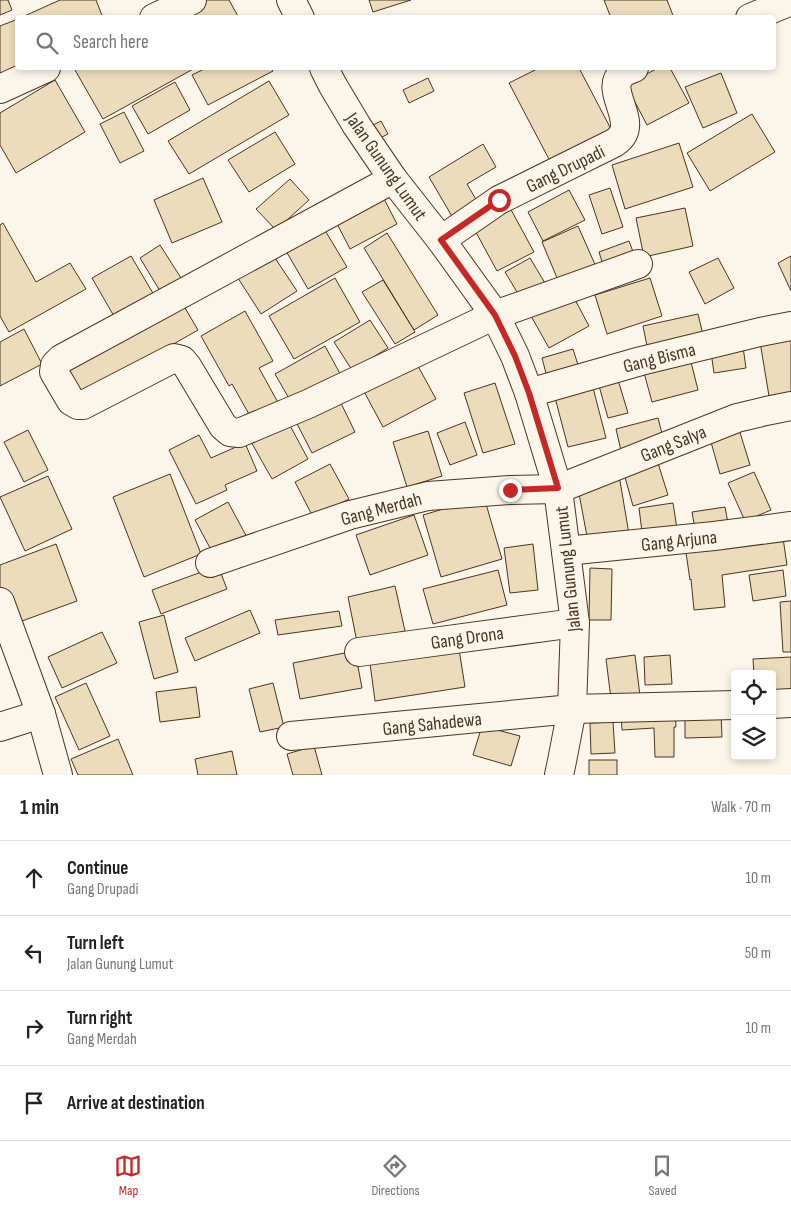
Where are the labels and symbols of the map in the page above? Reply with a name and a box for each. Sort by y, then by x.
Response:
street label: Jalan Gunung Lumut [340,108,432,225]
street label: Gang Drupadi [523,140,609,198]
route start [488,189,511,212]
street label: Gang Bisma [621,338,698,379]
street label: Gang Salya [637,421,710,468]
route end [499,479,522,502]
street label: Gang Merdah [338,488,424,531]
street label: Jalan Gunung Lumut [550,505,587,634]
street label: Gang Arjuna [640,526,718,557]
street label: Gang Drona [429,622,505,655]
street label: Gang Sahadewa [381,708,483,741]

